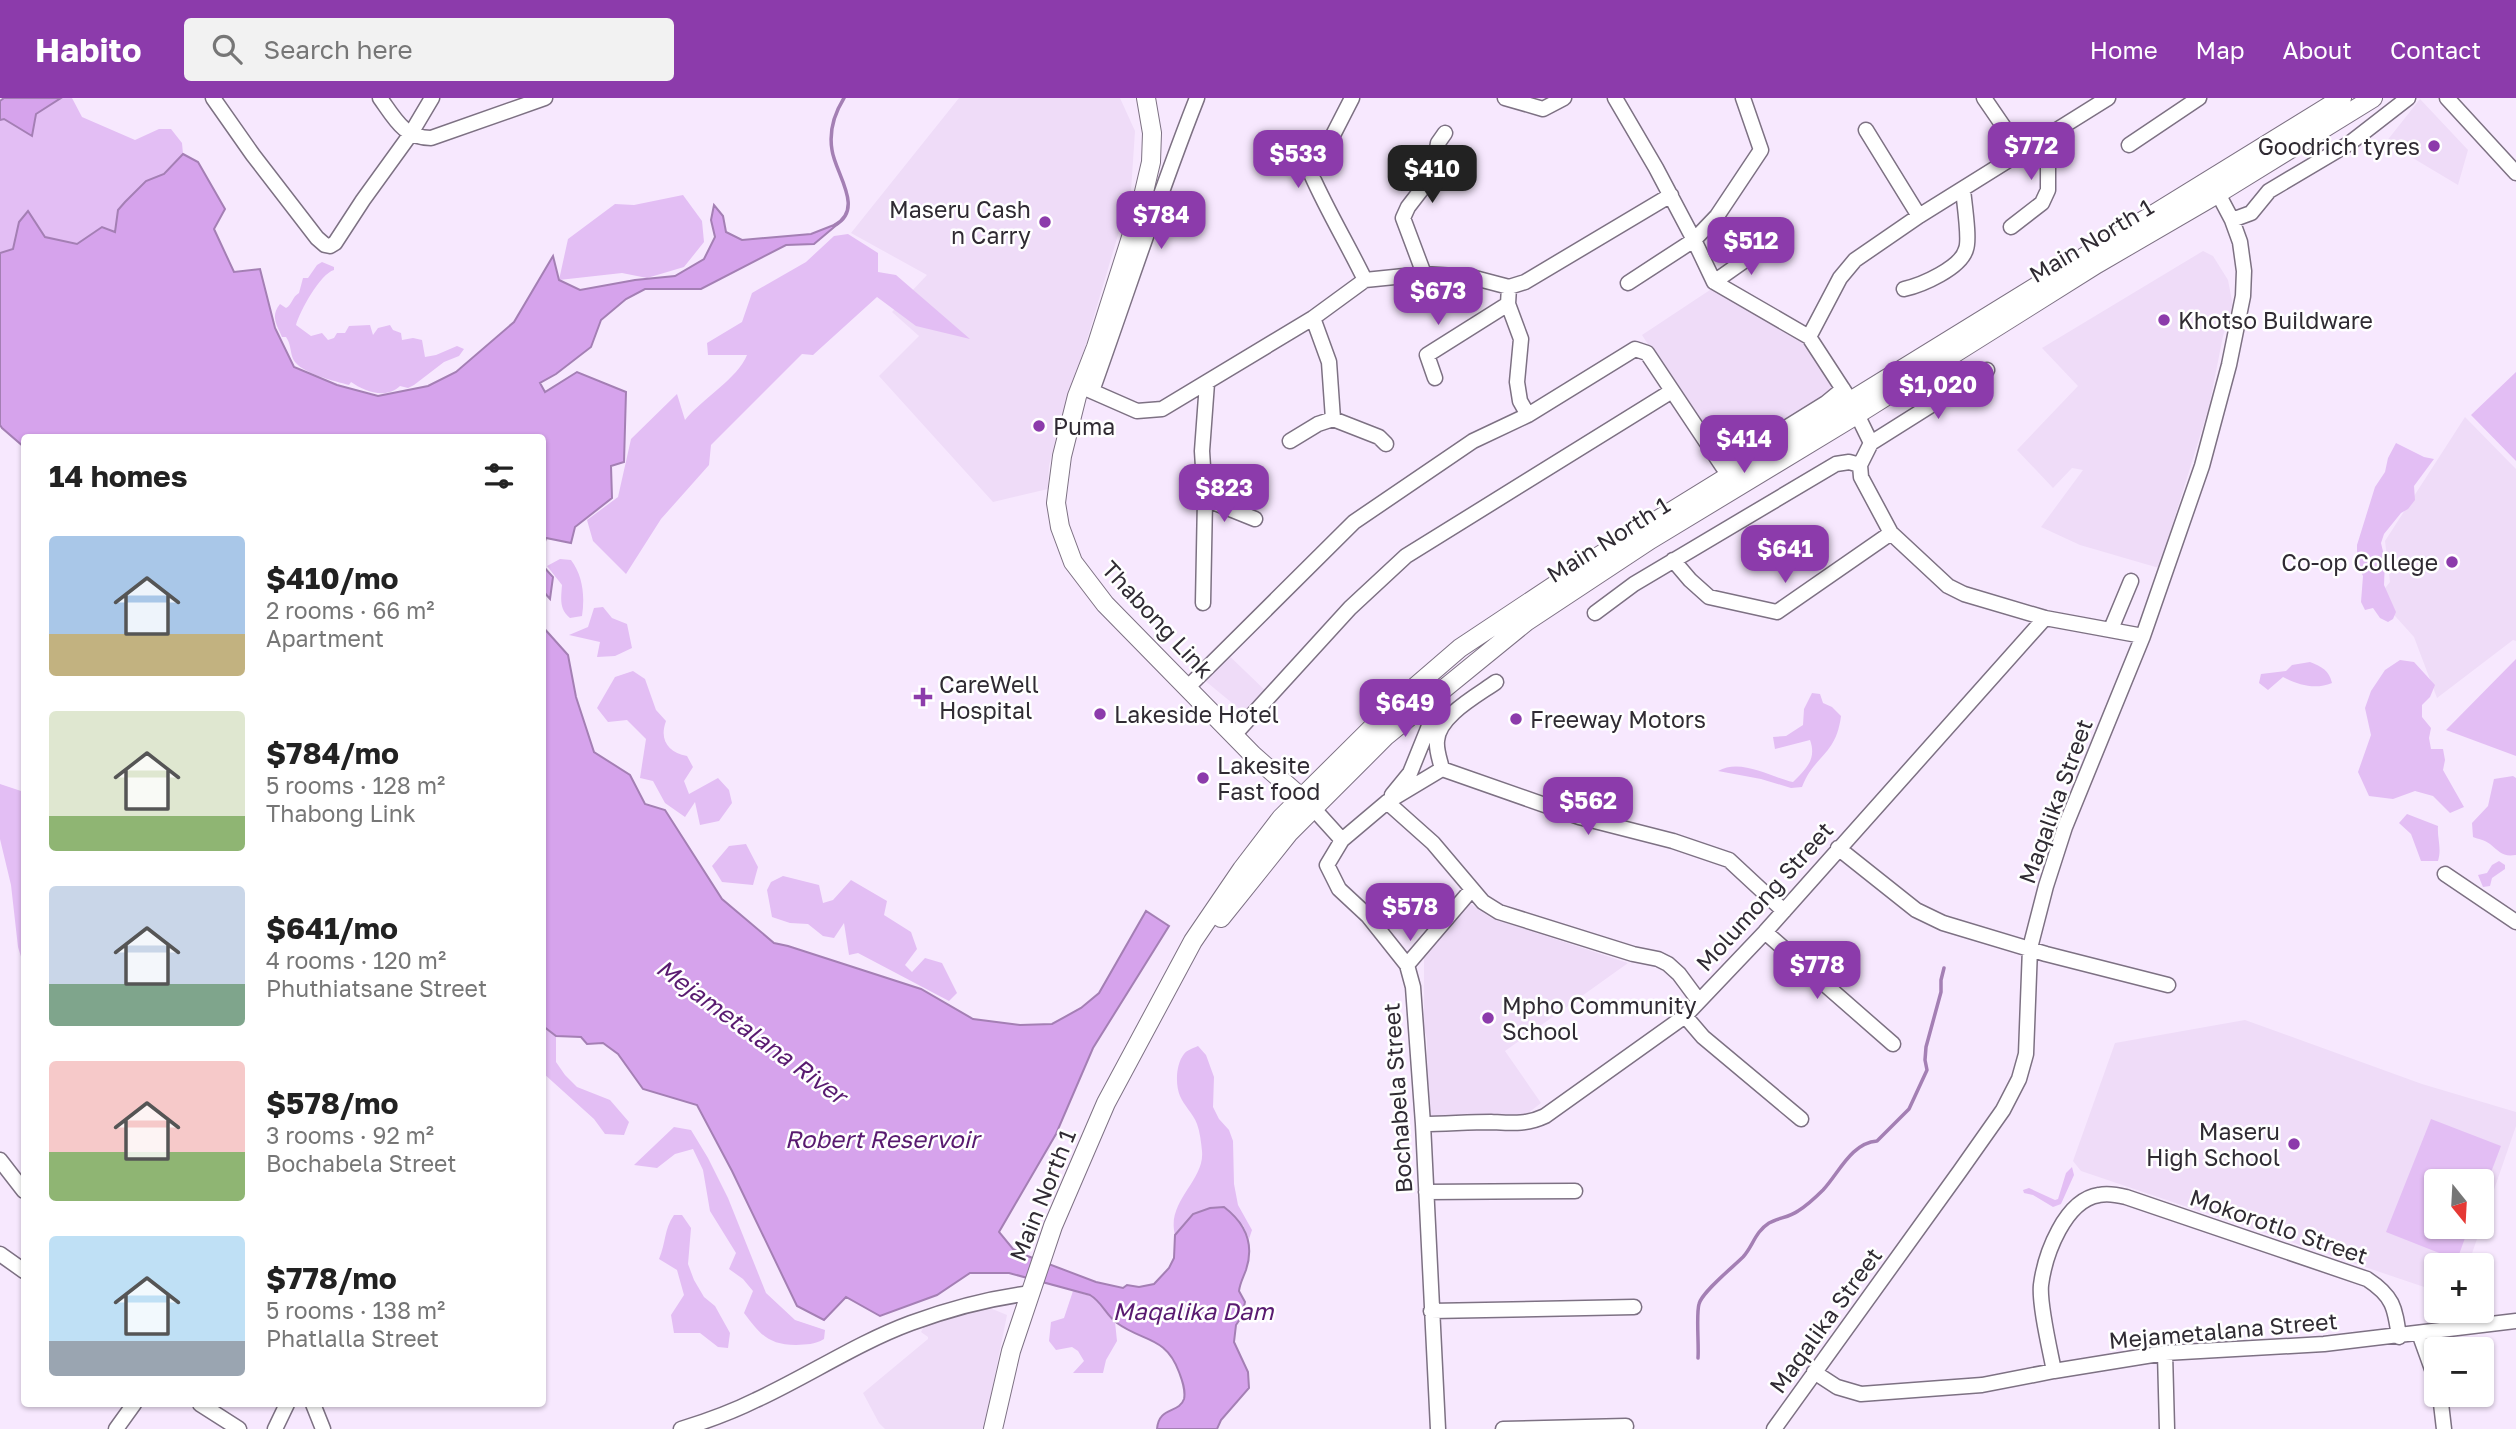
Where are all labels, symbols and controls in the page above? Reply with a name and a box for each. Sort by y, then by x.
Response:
search box [184,18,674,81]
text: Habito [35,30,142,69]
icon: search [208,30,246,68]
text: Search here [264,34,413,65]
text: Home [2090,35,2158,64]
text: Map [2196,35,2245,64]
text: About [2283,35,2352,64]
text: Contact [2390,35,2481,64]
pin: $772 [1990,122,2072,182]
pin: $533 [1257,130,1339,190]
text: $772 [2004,131,2058,159]
place label: Goodrich tyres [2258,132,2420,160]
marker: Goodrich tyres [2426,138,2442,154]
text: $533 [1269,139,1327,167]
pin: $410 [1391,146,1473,205]
text: $410 [1404,154,1460,182]
pin: $784 [1120,192,1202,251]
street label: Main North 1 [2024,192,2158,288]
place label: Maseru Cash n Carry [889,195,1031,249]
text: $784 [1132,200,1190,228]
marker: Maseru Cash n Carry [1037,214,1053,230]
pin: $512 [1710,218,1792,277]
text: $512 [1723,226,1779,254]
pin: $673 [1397,268,1479,327]
text: $673 [1410,276,1466,304]
place label: Khotso Buildware [2178,306,2373,334]
marker: Khotso Buildware [2156,312,2172,328]
pin: $1,020 [1881,362,1995,421]
text: $1,020 [1899,370,1977,398]
place label: Puma [1053,412,1115,440]
pin: $414 [1703,416,1785,475]
marker: Puma [1031,418,1047,434]
text: $414 [1716,424,1772,452]
icon: filters [480,457,518,495]
text: 14 homes [49,458,188,494]
pin: $823 [1183,464,1265,524]
text: $823 [1195,473,1253,501]
street label: Main North 1 [1541,490,1675,588]
pin: $641 [1744,526,1826,585]
text: $641 [1757,534,1813,562]
place label: Co-op College [2281,548,2438,576]
marker: Co-op College [2444,554,2460,570]
street label: Thabong Link [1097,555,1219,683]
text: $410/mo [266,560,398,596]
icon: home [105,564,189,648]
text: 2 rooms · 66 m² [266,596,435,624]
text: Apartment [266,624,384,652]
place label: CareWell Hospital [939,670,1039,724]
pin: $649 [1364,680,1446,739]
marker: CareWell Hospital [913,687,933,707]
text: $649 [1376,688,1435,716]
place label: Lakeside Hotel [1114,700,1279,728]
place label: Freeway Motors [1530,705,1706,733]
marker: Lakeside Hotel [1092,706,1108,722]
marker: Freeway Motors [1508,711,1524,727]
street label: Maqalika Street [2012,715,2098,887]
text: $784/mo [266,735,399,771]
icon: home [105,739,189,823]
place label: Lakesite Fast food [1217,751,1320,805]
marker: Lakesite Fast food [1195,770,1211,786]
text: 5 rooms · 128 m² [266,771,445,799]
pin: $562 [1547,778,1629,837]
text: $562 [1559,786,1617,814]
text: Thabong Link [266,799,416,827]
street label: Molumong Street [1690,816,1838,976]
pin: $578 [1369,884,1451,943]
text: $578 [1382,892,1438,920]
text: $641/mo [266,910,398,946]
icon: home [105,914,189,998]
pin: $778 [1776,942,1858,1001]
text: 4 rooms · 120 m² [266,946,446,974]
text: $778 [1789,950,1845,978]
water label: Mejametalana River [651,952,855,1113]
text: Phuthiatsane Street [266,974,487,1002]
place label: Mpho Community School [1502,991,1697,1045]
street label: Bochabela Street [1376,1002,1418,1194]
marker: Mpho Community School [1480,1010,1496,1026]
text: $578/mo [266,1085,399,1121]
icon: home [105,1089,189,1173]
place label: Maseru High School [2146,1117,2280,1171]
text: 3 rooms · 92 m² [266,1121,434,1149]
water label: Robert Reservoir [785,1124,983,1153]
street label: Main North 1 [1003,1125,1081,1265]
marker: Maseru High School [2286,1136,2302,1152]
text: Bochabela Street [266,1149,457,1177]
north arrow [2424,1169,2494,1239]
map controls [2424,1169,2494,1407]
street label: Mokorotlo Street [2186,1182,2372,1270]
street label: Maqalika Street [1763,1242,1887,1398]
button: + [2424,1253,2494,1323]
text: $778/mo [266,1260,397,1296]
icon: home [105,1264,189,1348]
text: 5 rooms · 138 m² [266,1296,445,1324]
water label: Maqalika Dam [1112,1296,1275,1325]
street label: Mejametalana Street [2107,1306,2339,1354]
text: Phatlalla Street [266,1324,439,1352]
button: − [2424,1337,2494,1407]

